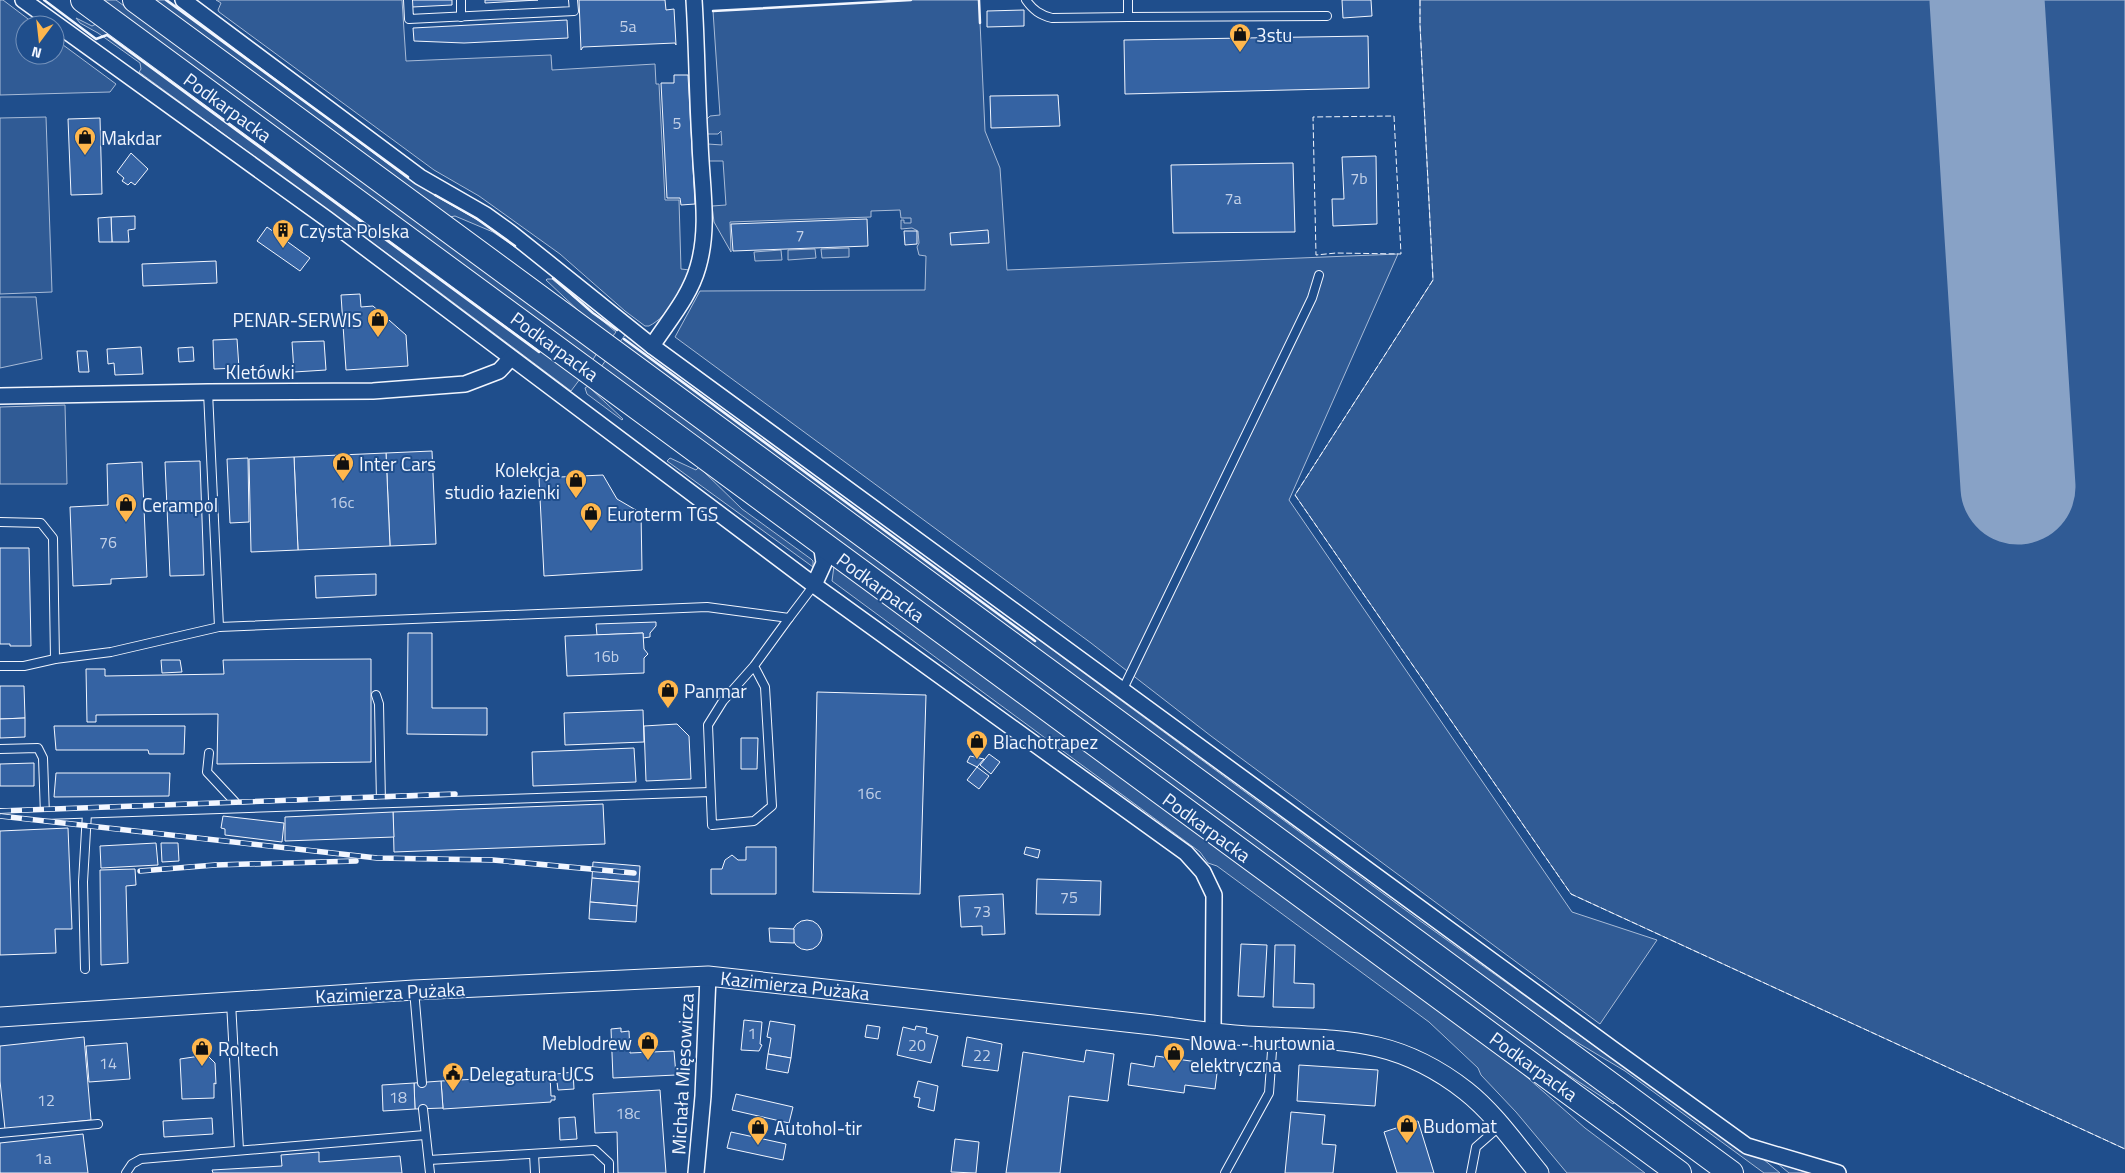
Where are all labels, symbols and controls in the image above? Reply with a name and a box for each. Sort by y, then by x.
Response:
house number: 5a [620,14,636,38]
north arrow [15,15,65,65]
place label: 3stu [1256,20,1292,49]
shop icon: 3stu [1228,22,1252,53]
text: N [29,42,44,64]
street label: Podkarpacka [178,65,278,149]
house number: 5 [673,111,682,135]
place label: Makdar [101,123,162,152]
shop icon: Makdar [73,125,97,156]
house number: 7b [1350,166,1368,190]
house number: 7a [1225,186,1241,210]
place label: Czysta Polska [299,216,410,245]
building icon: Czysta Polska [271,218,295,249]
house number: 7 [796,223,804,247]
street label: Podkarpacka [505,304,605,388]
place label: PENAR-SERWIS [232,305,362,334]
shop icon: PENAR-SERWIS [366,307,390,338]
street label: Kletówki [225,357,295,386]
place label: Inter Cars [359,449,436,478]
shop icon: Inter Cars [331,451,355,482]
place label: Kolekcja studio łazienki [445,455,560,506]
shop icon: Kolekcja studio łazienki [564,468,588,499]
place label: Cerampol [142,490,218,519]
house number: 16c [330,490,354,514]
shop icon: Cerampol [114,492,138,523]
place label: Euroterm TGS [607,499,718,528]
shop icon: Euroterm TGS [579,501,603,532]
house number: 76 [99,530,117,554]
street label: Podkarpacka [831,545,931,629]
house number: 16b [593,644,619,668]
place label: Panmar [684,676,747,705]
shop icon: Panmar [656,678,680,709]
place label: Blachotrapez [993,727,1098,756]
shop icon: Blachotrapez [965,729,989,760]
house number: 16c [857,781,881,805]
street label: Podkarpacka [1157,785,1257,869]
house number: 75 [1060,885,1078,909]
house number: 73 [973,899,991,923]
street label: Kazimierza Pużaka [719,963,871,1007]
street label: Kazimierza Pużaka [314,974,466,1010]
street label: Michała Mięsowicza [663,992,701,1155]
house number: 1 [748,1021,756,1045]
street label: Podkarpacka [1484,1024,1584,1108]
place label: Meblodrew [542,1028,632,1057]
place label: Nowa - hurtownia elektryczna [1190,1028,1336,1079]
shop icon: Meblodrew [636,1030,660,1061]
house number: 20 [908,1033,926,1057]
place label: Roltech [218,1034,279,1063]
shop icon: Roltech [190,1036,214,1067]
shop icon: Nowa - hurtownia elektryczna [1162,1041,1186,1072]
house number: 22 [973,1043,991,1067]
house number: 14 [99,1051,117,1075]
place label: Delegatura UCS [469,1059,594,1088]
public building icon: Delegatura UCS [441,1061,465,1092]
house number: 18 [389,1085,407,1109]
house number: 12 [37,1088,55,1112]
house number: 18c [616,1101,640,1125]
place label: Budomat [1423,1111,1497,1140]
place label: Autohol-tir [774,1113,863,1142]
shop icon: Budomat [1395,1113,1419,1144]
shop icon: Autohol-tir [746,1115,770,1146]
house number: 1a [35,1146,51,1170]

